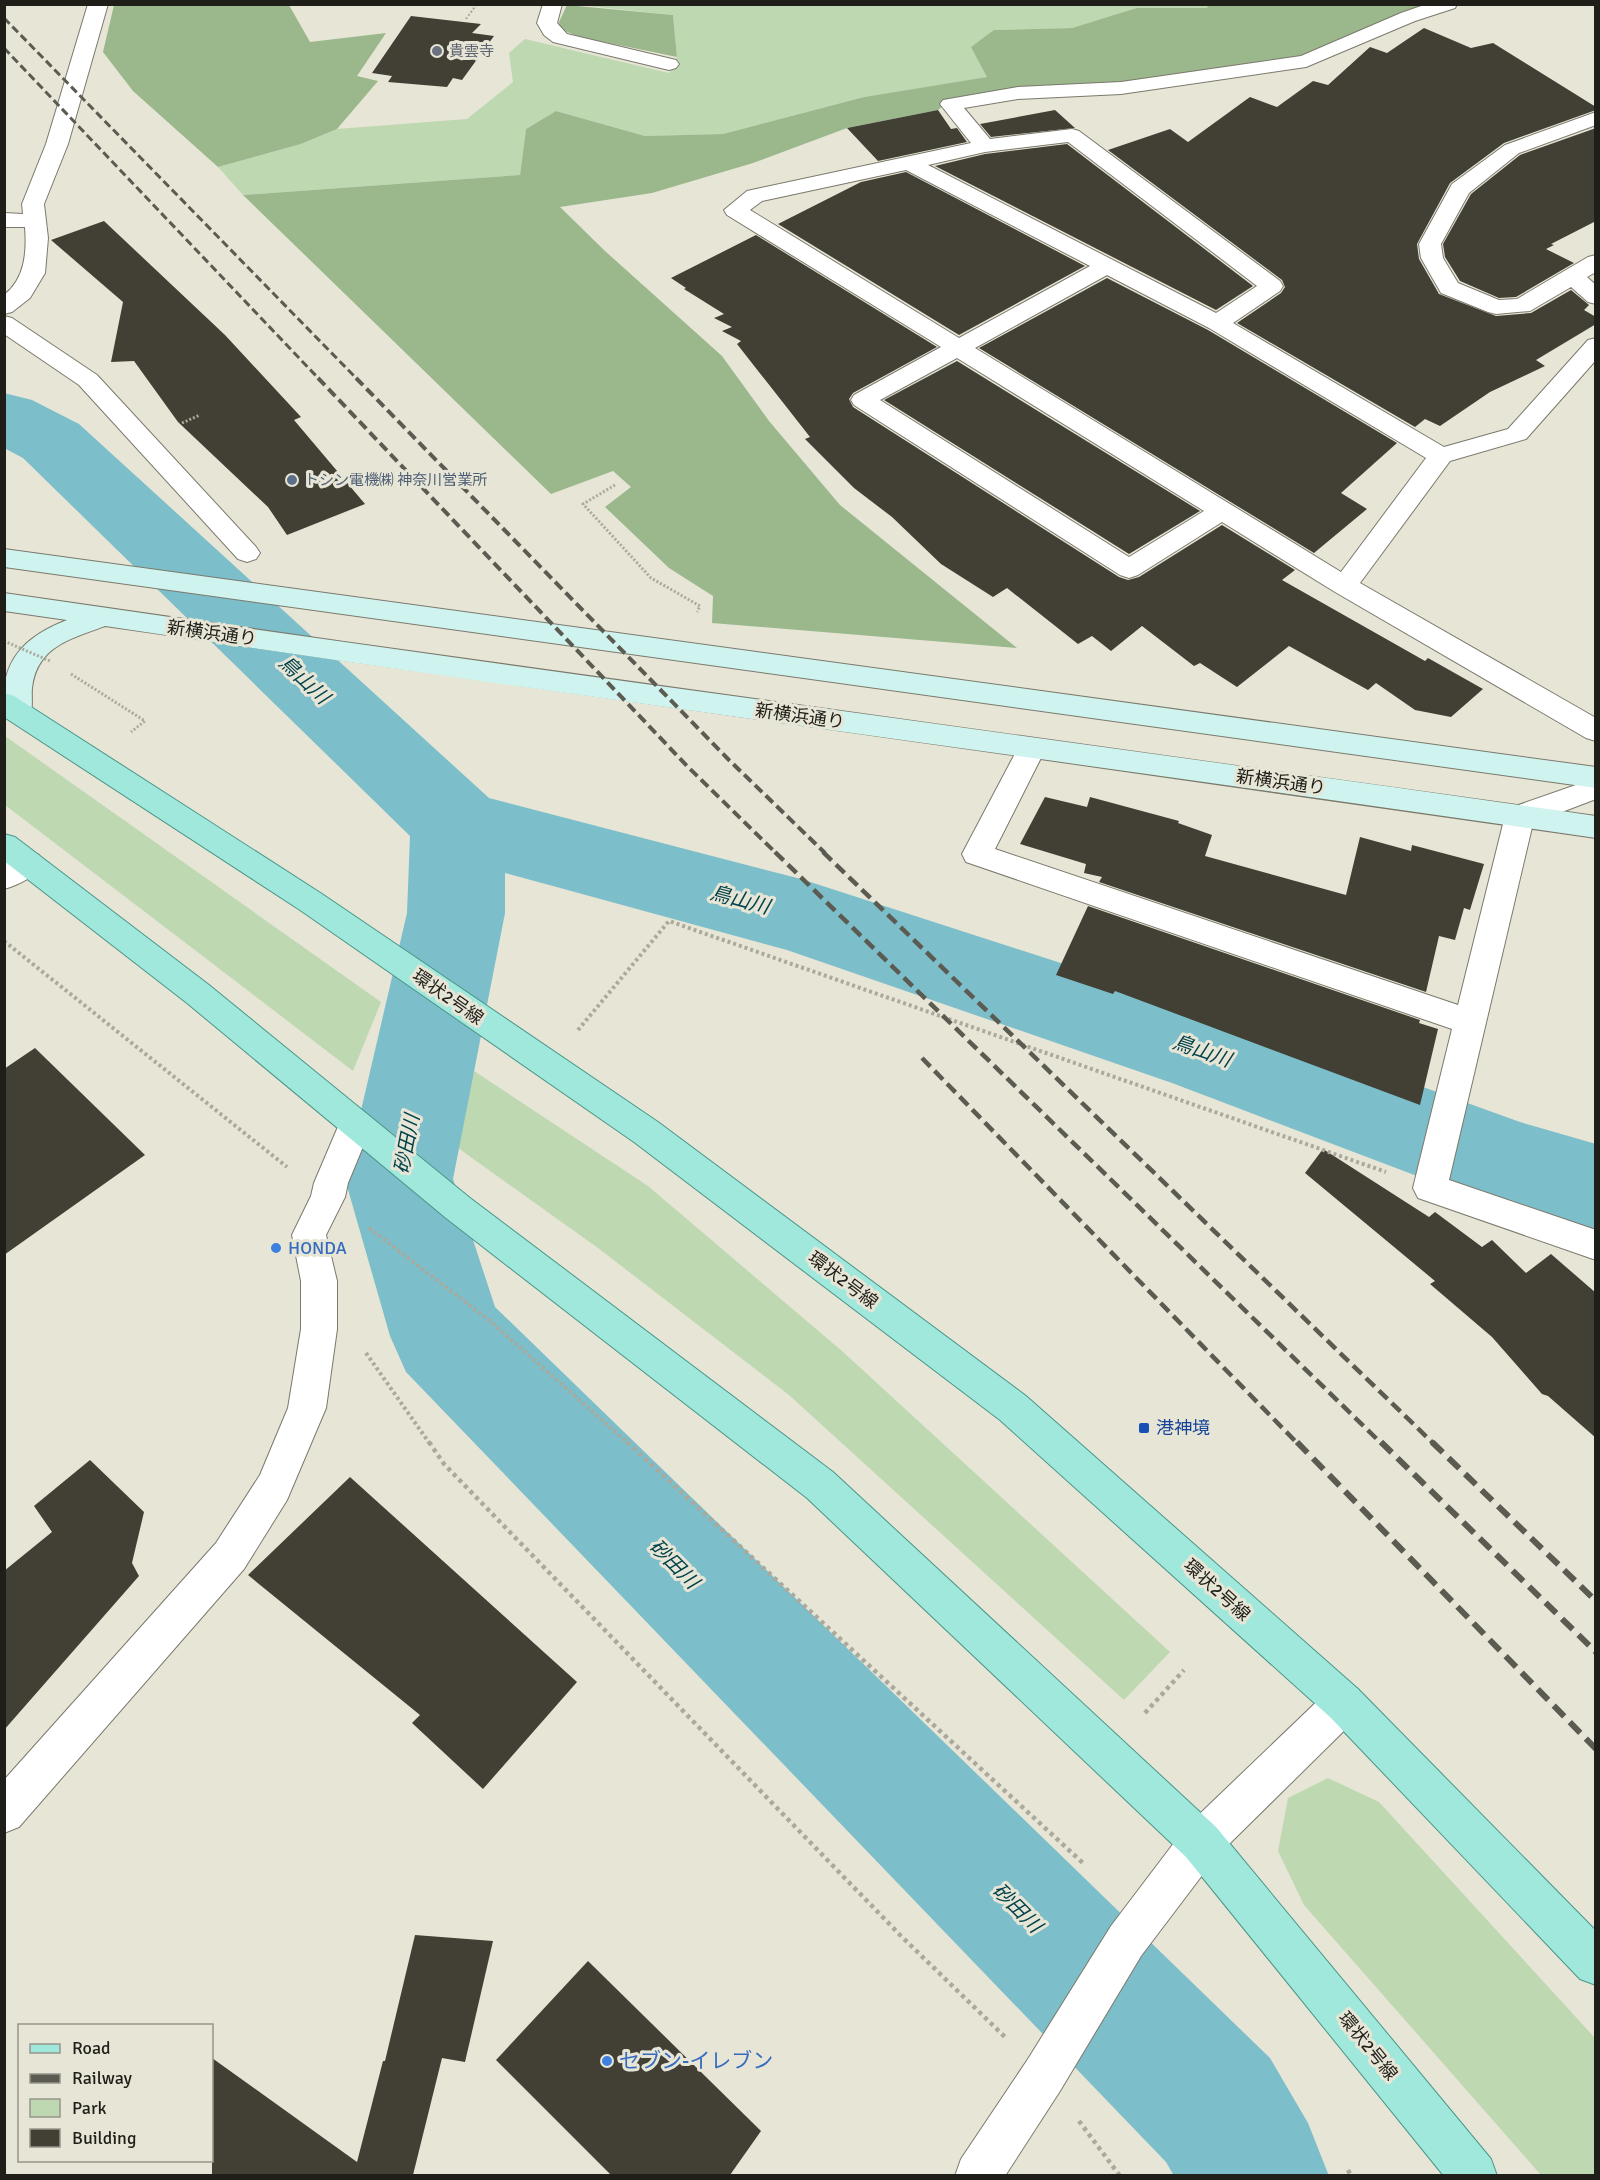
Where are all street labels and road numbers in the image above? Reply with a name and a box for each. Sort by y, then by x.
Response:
street label: 新横浜通り [166,616,258,650]
street label: 新横浜通り [754,699,846,733]
street label: 新横浜通り [1235,765,1327,799]
street label: 環状2号線 [408,965,488,1029]
street label: 環状2号線 [804,1247,882,1313]
street label: 環状2号線 [1179,1554,1255,1626]
street label: 環状2号線 [1334,2007,1402,2085]

